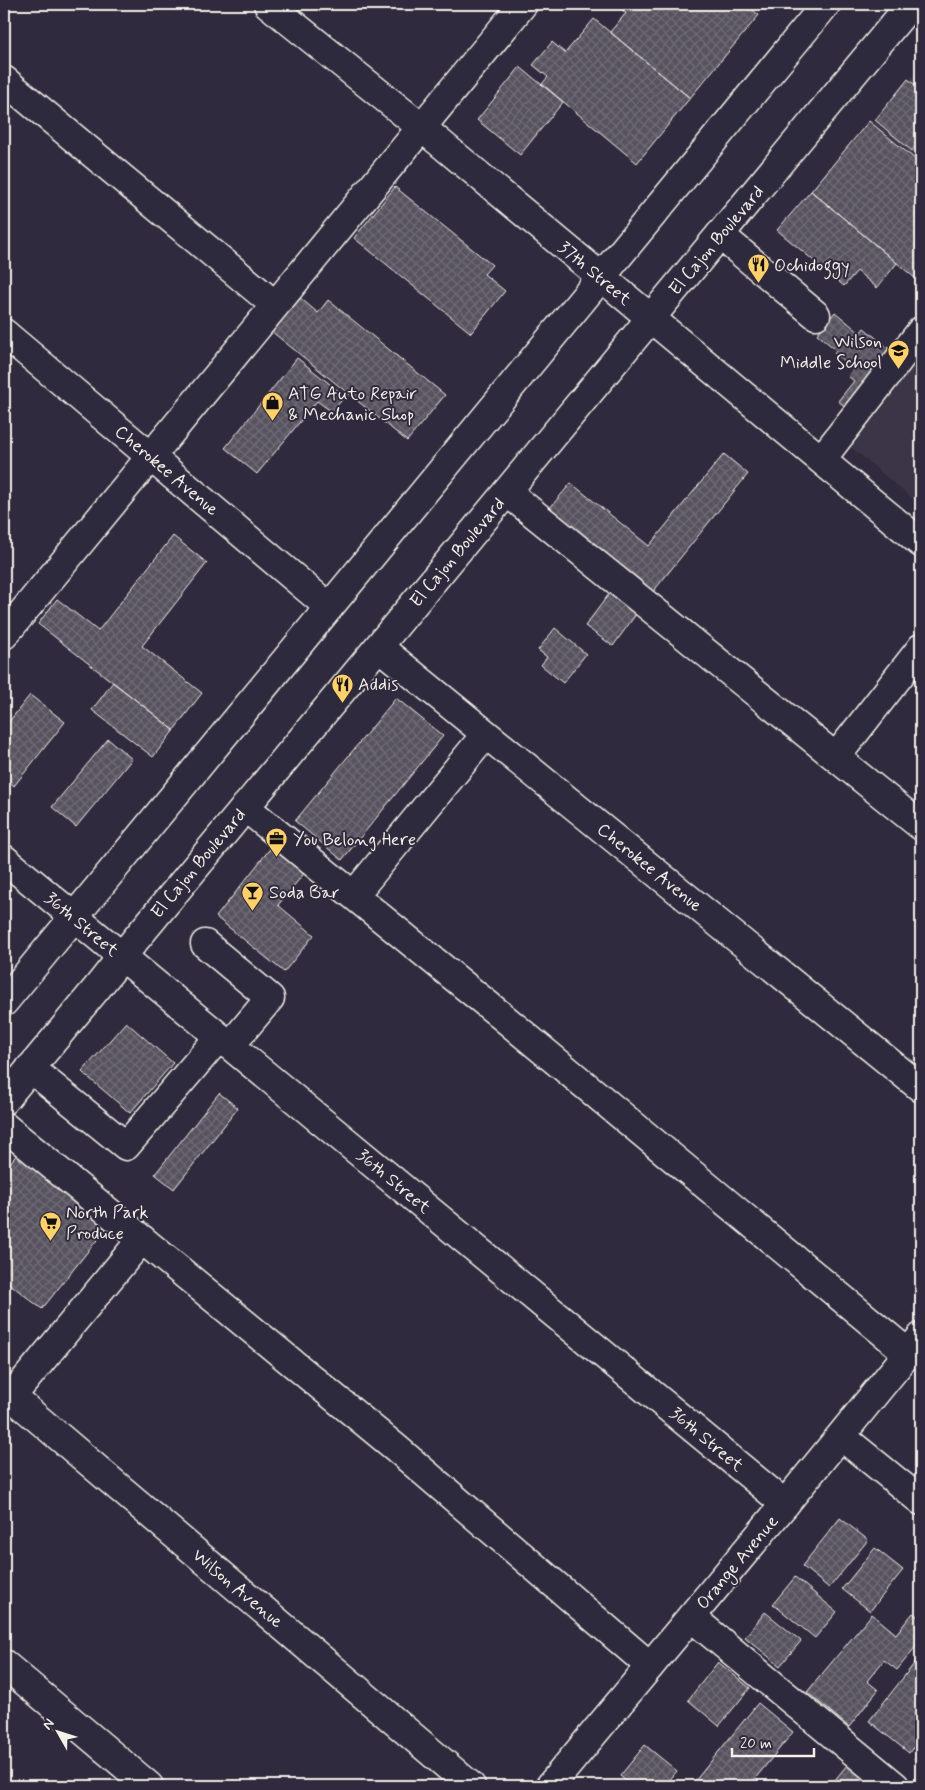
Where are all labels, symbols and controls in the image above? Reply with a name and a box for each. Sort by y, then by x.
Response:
street label: El Cajon Boulevard [664,181,770,301]
street label: 37th Street [553,236,636,312]
restaurant icon: Ochidoggy [746,253,770,284]
place label: Ochidoggy [774,254,849,280]
place label: Wilson Middle School [780,330,882,375]
school or university icon: Wilson Middle School [886,339,910,370]
place label: ATG Auto Repair & Mechanic Shop [288,382,418,427]
shop icon: ATG Auto Repair & Mechanic Shop [260,391,284,422]
street label: Cherokee Avenue [109,420,224,521]
street label: El Cajon Boulevard [405,493,511,613]
restaurant icon: Addis [330,672,354,703]
place label: Addis [358,673,398,697]
street label: El Cajon Boulevard [146,804,252,924]
street label: Cherokee Avenue [592,818,707,918]
office icon: You Belong Here [265,827,289,858]
place label: You Belong Here [293,828,416,852]
bar icon: Soda Bar [241,880,265,911]
place label: Soda Bar [269,881,340,905]
street label: 36th Street [39,887,124,963]
street label: 36th Street [351,1144,436,1220]
place label: North Park Produce [66,1201,148,1246]
supermarket icon: North Park Produce [38,1210,62,1241]
street label: 36th Street [664,1402,749,1478]
street label: Orange Avenue [691,1510,785,1616]
street label: Wilson Avenue [187,1544,288,1634]
north arrow [32,1708,82,1758]
text: N [39,1715,59,1734]
scale bar [732,1725,815,1757]
text: 20 m [740,1734,772,1754]

